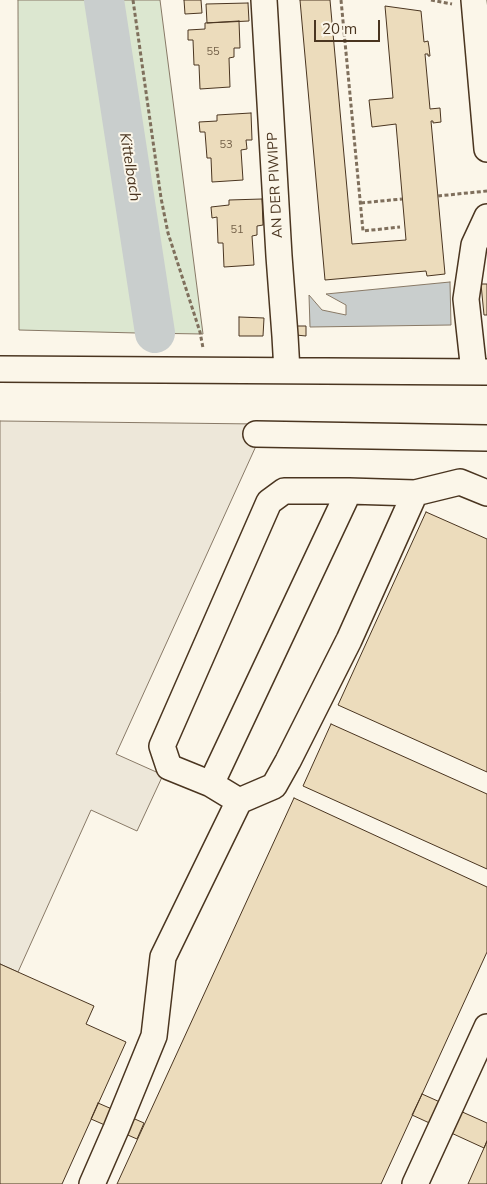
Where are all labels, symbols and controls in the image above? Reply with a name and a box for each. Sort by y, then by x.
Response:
scale bar [317,10,383,42]
text: 20 m [322,19,357,38]
house number: 55 [206,45,220,59]
water label: Kittelbach [116,131,144,203]
street label: AN DER PIWIPP [264,131,286,239]
house number: 53 [219,138,233,152]
house number: 51 [230,223,244,237]

